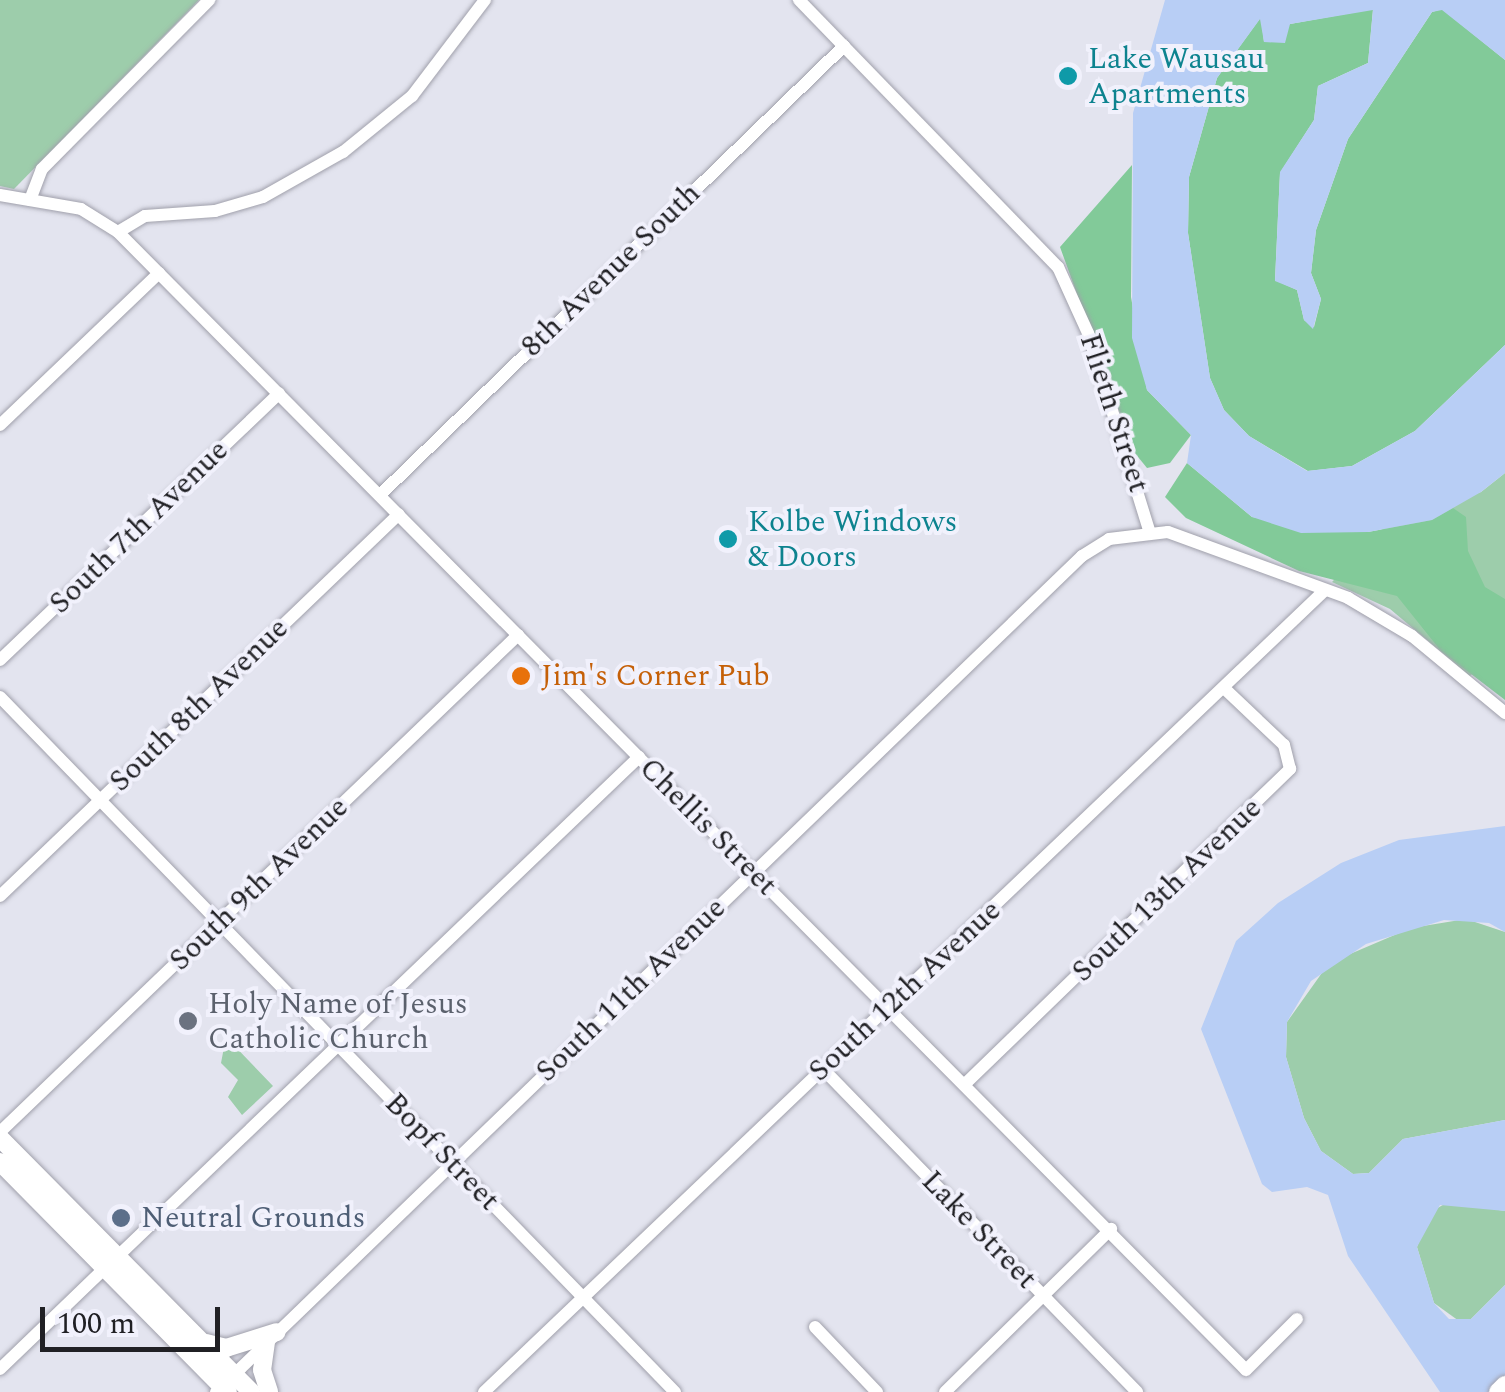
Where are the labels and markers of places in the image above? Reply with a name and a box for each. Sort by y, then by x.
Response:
place label: Lake Wausau Apartments [1088,41,1264,112]
marker: Lake Wausau Apartments [1057,65,1079,87]
place label: Kolbe Windows & Doors [748,504,957,574]
marker: Kolbe Windows & Doors [717,528,739,550]
place label: Jim's Corner Pub [541,658,770,694]
marker: Jim's Corner Pub [510,665,532,687]
place label: Holy Name of Jesus Catholic Church [208,986,468,1056]
marker: Holy Name of Jesus Catholic Church [177,1010,199,1032]
place label: Neutral Grounds [141,1200,365,1236]
marker: Neutral Grounds [110,1207,132,1229]

